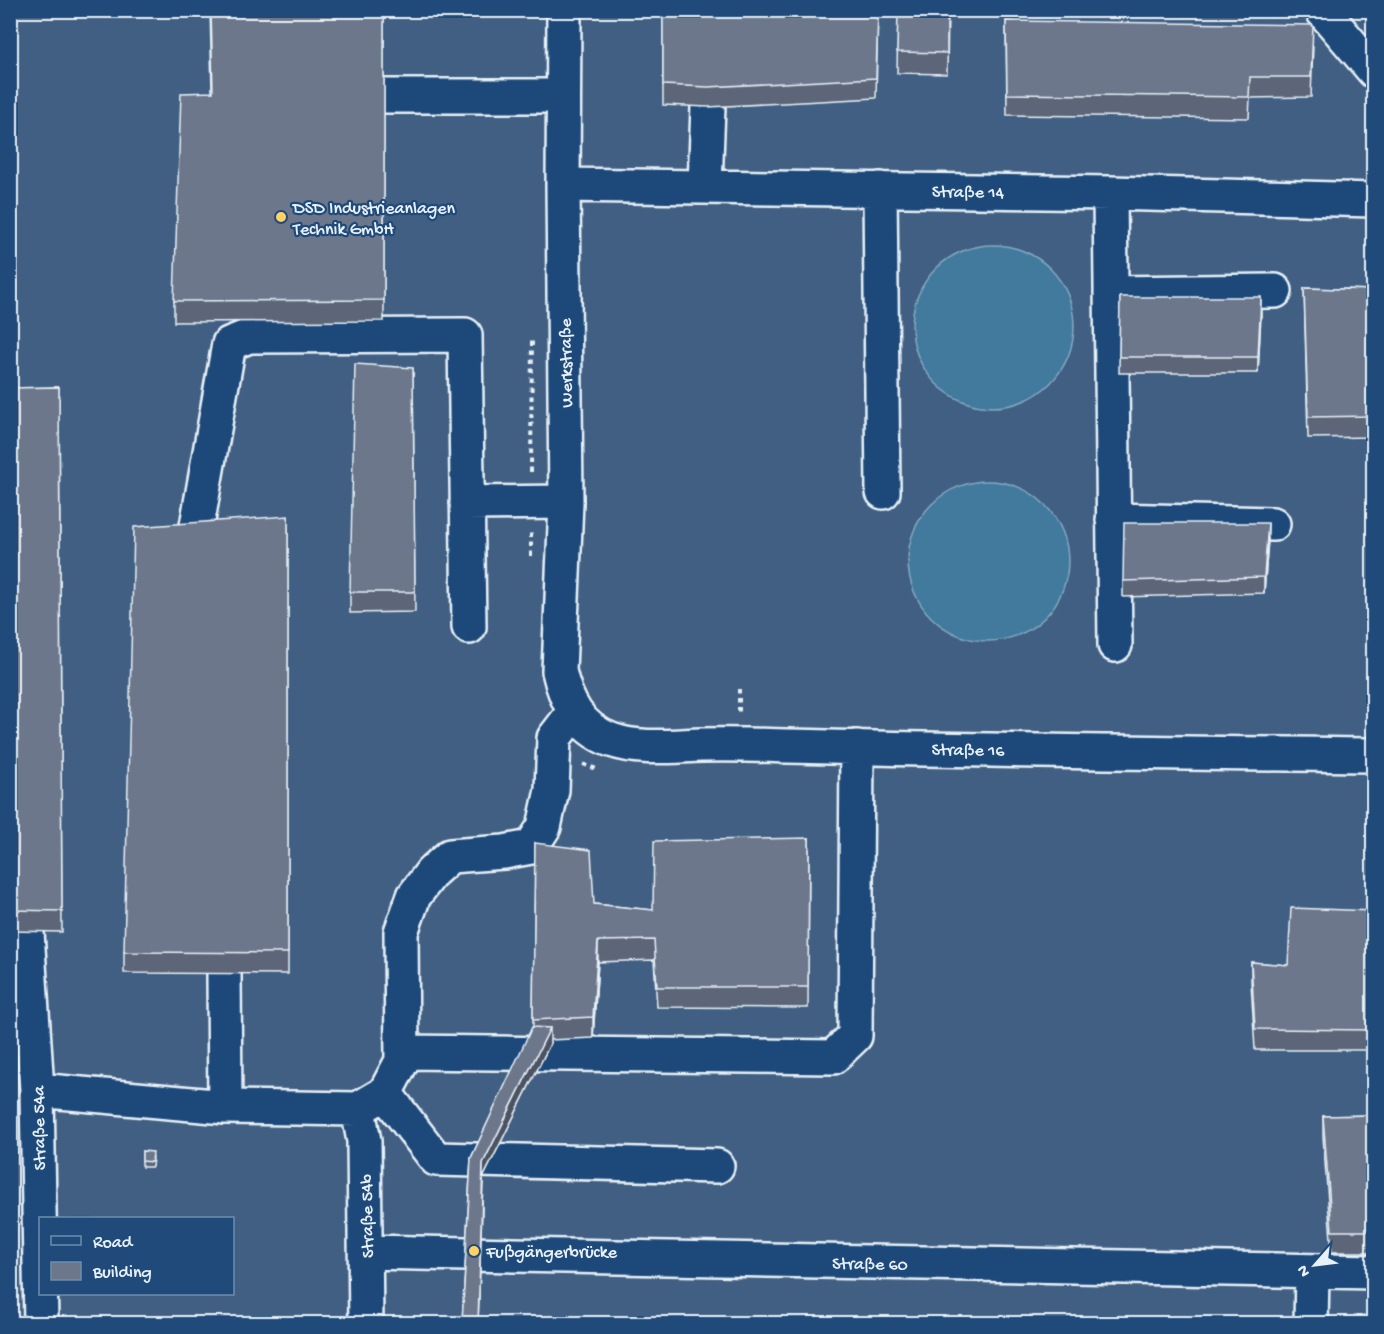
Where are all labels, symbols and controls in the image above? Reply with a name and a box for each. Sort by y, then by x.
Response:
street label: Straße 14 [932,182,1005,205]
place label: DSD Industrieanlagen Technik GmbH [292,199,456,241]
marker: DSD Industrieanlagen Technik GmbH [274,210,288,224]
street label: Werkstraße [556,317,579,408]
street label: Straße 16 [931,740,1005,763]
street label: Straße 54a [29,1085,52,1170]
street label: Straße 54b [357,1173,380,1258]
legend [39,1217,234,1295]
text: Road [93,1233,134,1254]
north arrow [1285,1235,1345,1295]
place label: Fußgängerbrücke [485,1243,618,1264]
marker: Fußgängerbrücke [467,1244,481,1258]
street label: Straße 60 [832,1254,908,1277]
text: N [1294,1261,1316,1279]
text: Building [92,1263,152,1284]

